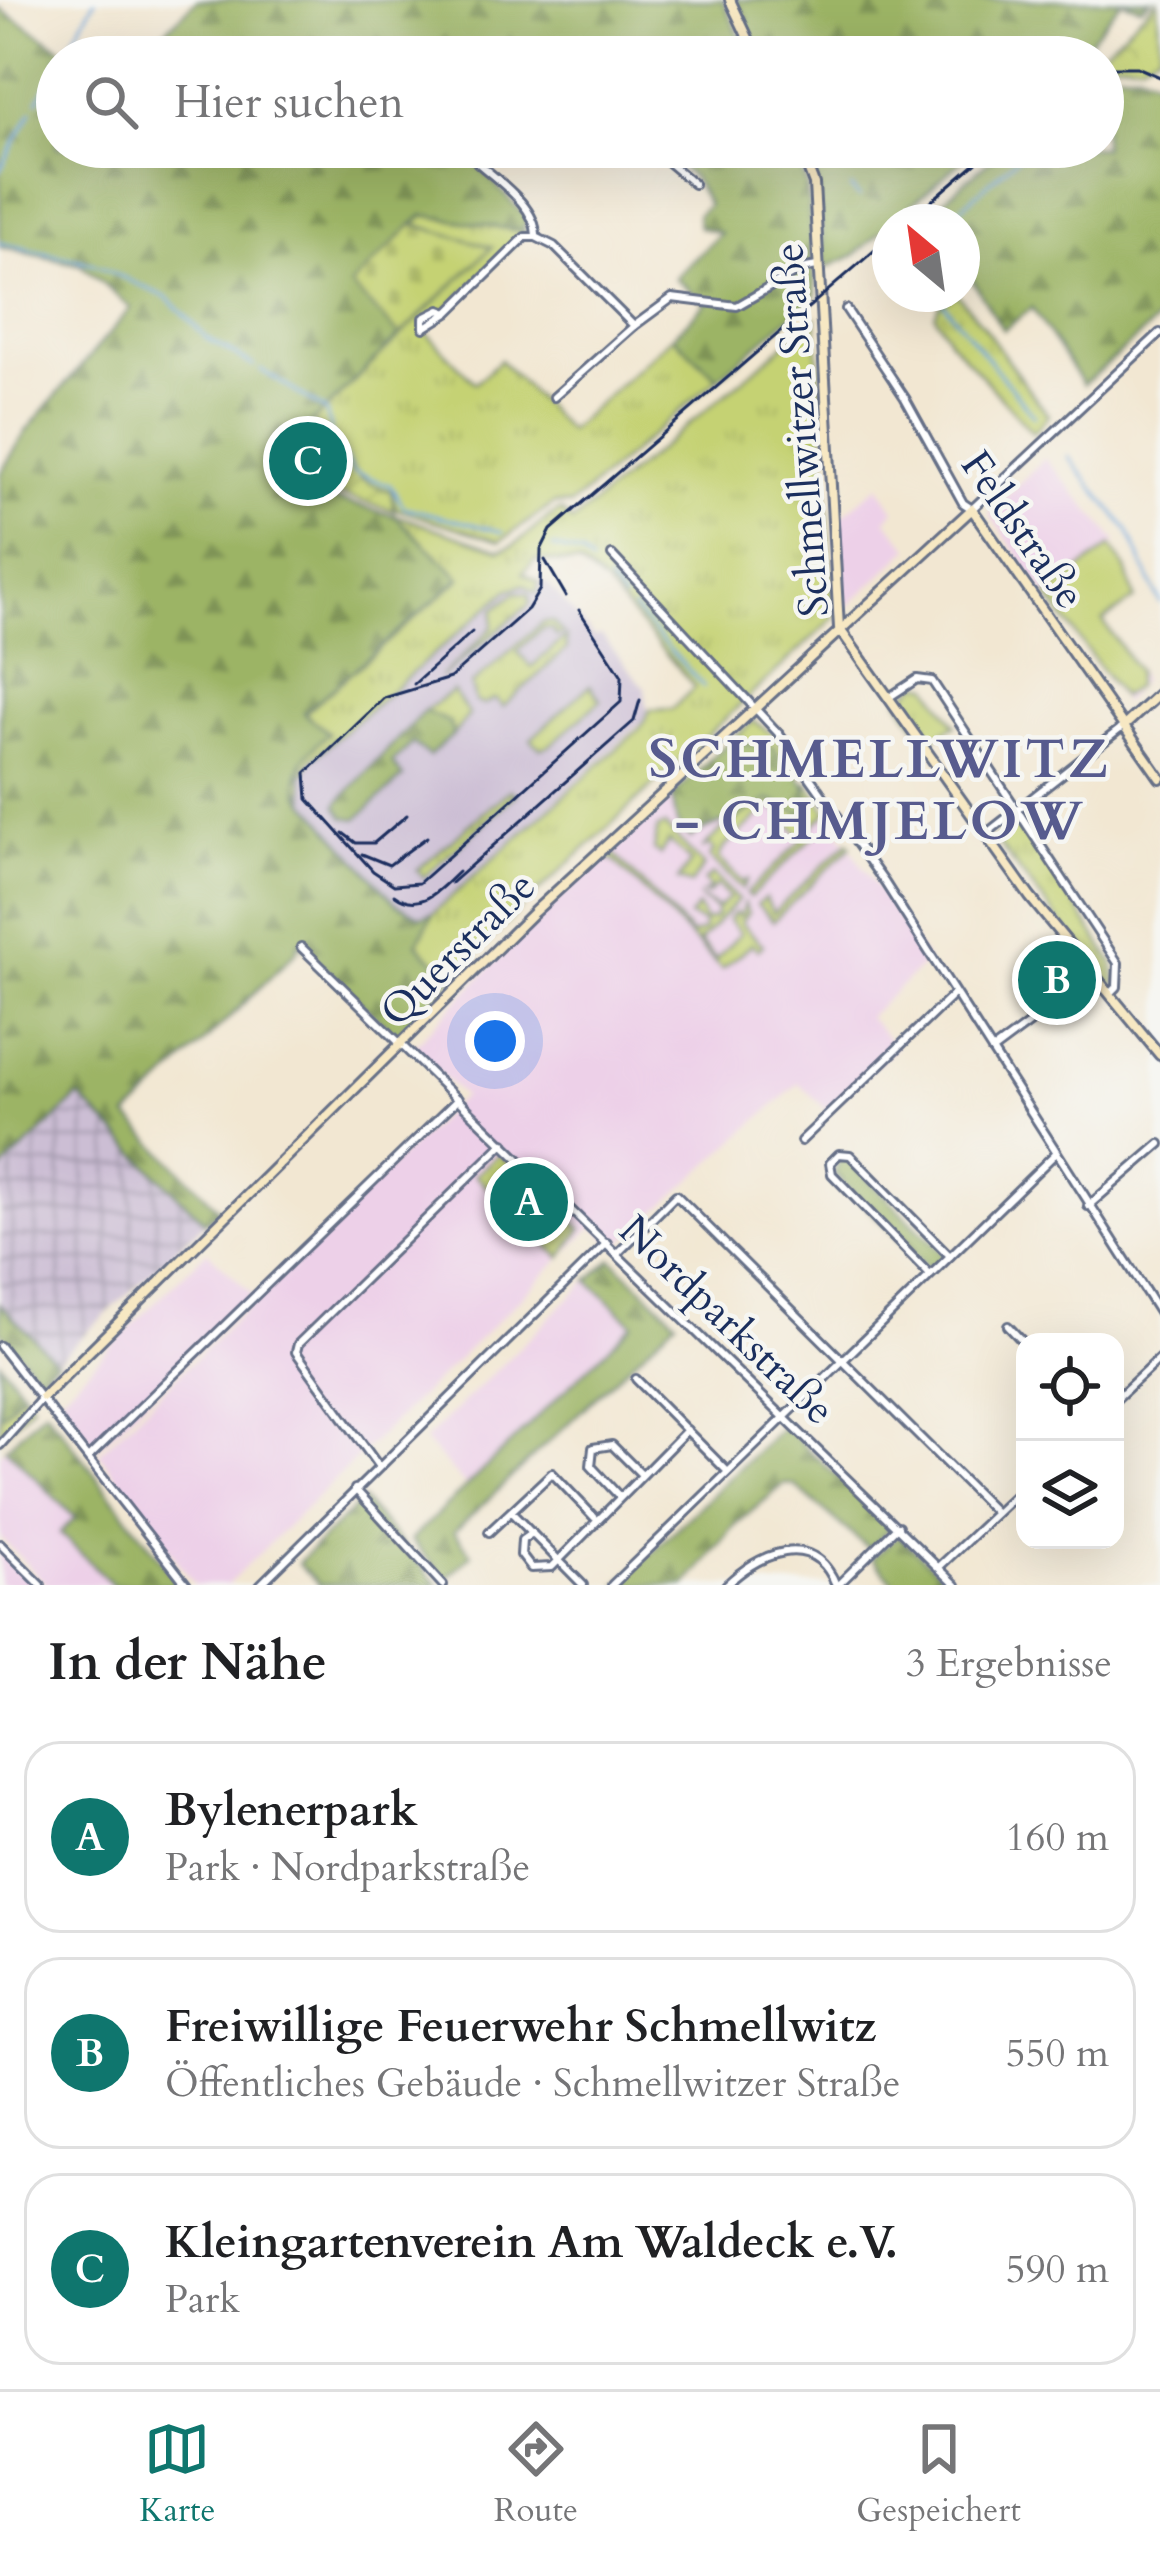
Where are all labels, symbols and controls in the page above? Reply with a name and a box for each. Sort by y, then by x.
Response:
search box [36,36,1124,168]
icon: search [78,69,144,135]
text: Hier suchen [174,72,404,133]
north arrow [872,204,980,312]
street label: Schmellwitzer Straße [760,241,843,619]
pin: C [269,416,347,506]
street label: Feldstraße [948,439,1098,620]
district label: SCHMELLWITZ - CHMJELOW [649,724,1111,859]
street label: Querstraße [368,859,548,1039]
pin: B [1018,935,1096,1025]
your location [465,1011,525,1071]
pin: A [490,1157,568,1247]
street label: Nordparkstraße [607,1203,847,1438]
map controls [1016,1333,1124,1549]
button: locate [1016,1333,1124,1441]
button: layers [1016,1441,1124,1549]
text: In der Nähe [48,1628,327,1698]
text: 3 Ergebnisse [906,1637,1112,1690]
text: Bylenerpark [165,1780,418,1841]
text: A [75,1811,105,1864]
text: 160 m [1006,1811,1109,1864]
text: Park · Nordparkstraße [165,1841,530,1894]
text: Freiwillige Feuerwehr Schmellwitz [165,1996,877,2057]
text: B [76,2027,104,2080]
text: 550 m [1006,2027,1109,2080]
text: Öffentliches Gebäude · Schmellwitzer Straße [165,2057,901,2110]
text: Kleingartenverein Am Waldeck e.V. [165,2212,898,2273]
text: C [75,2243,105,2296]
text: 590 m [1006,2243,1109,2296]
text: Park [165,2273,240,2326]
tab: Karte [139,2416,215,2533]
tab: Route [494,2416,578,2533]
tab: Gespeichert [856,2416,1021,2533]

